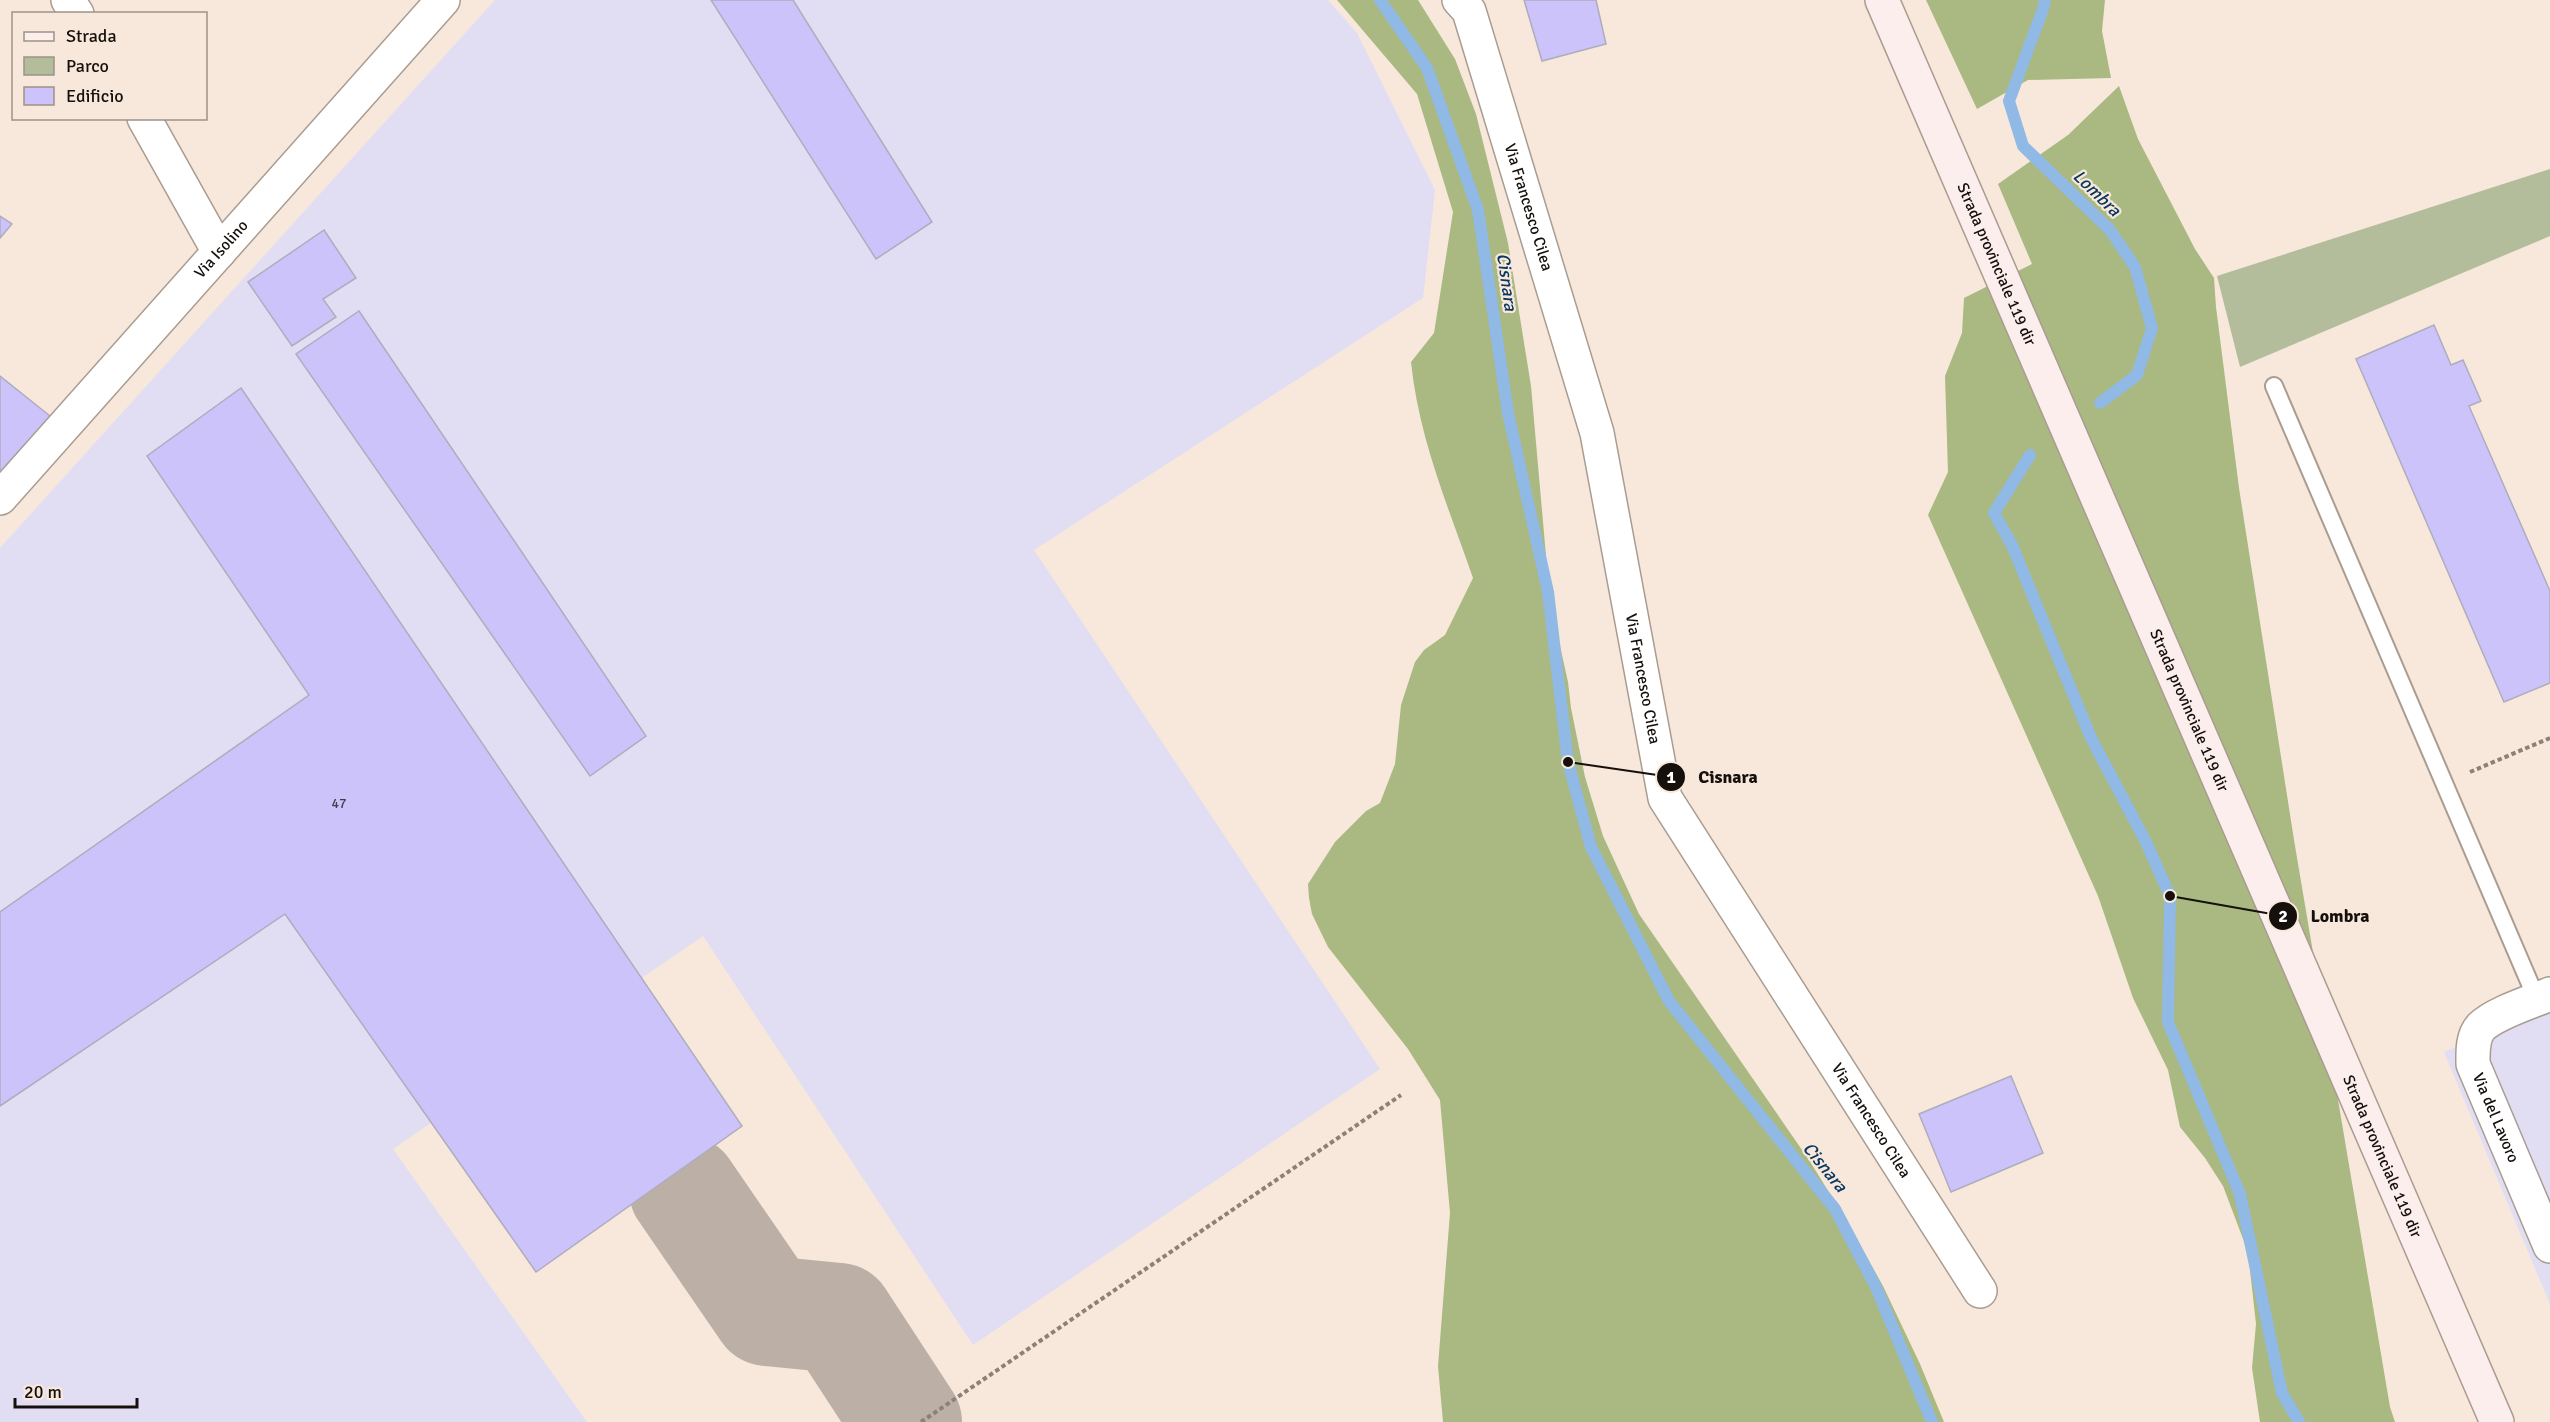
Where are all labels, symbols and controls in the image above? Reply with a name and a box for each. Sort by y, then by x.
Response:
legend [12,12,207,120]
text: Strada [66,25,117,47]
text: Parco [66,55,109,77]
text: Edificio [66,85,124,107]
street label: Via Francesco Cilea [1500,141,1557,274]
water label: Lombra [2069,165,2126,222]
street label: Strada provinciale 119 dir [1952,180,2040,349]
street label: Via Isolino [190,216,252,282]
water label: Cisnara [1492,252,1522,313]
street label: Via Francesco Cilea [1621,612,1665,746]
street label: Strada provinciale 119 dir [2145,626,2233,795]
callout: Cisnara [1656,759,1770,795]
text: 1 [1666,766,1676,788]
text: Cisnara [1698,766,1758,788]
house number: 47 [331,795,347,812]
callout: Lombra [2268,898,2381,934]
text: 2 [2278,905,2288,927]
text: Lombra [2310,905,2370,927]
street label: Via Francesco Cilea [1827,1060,1915,1182]
street label: Via del Lavoro [2468,1070,2524,1166]
street label: Strada provinciale 119 dir [2338,1072,2426,1241]
water label: Cisnara [1798,1137,1852,1197]
scale bar [15,1371,136,1409]
text: 20 m [24,1381,62,1403]

